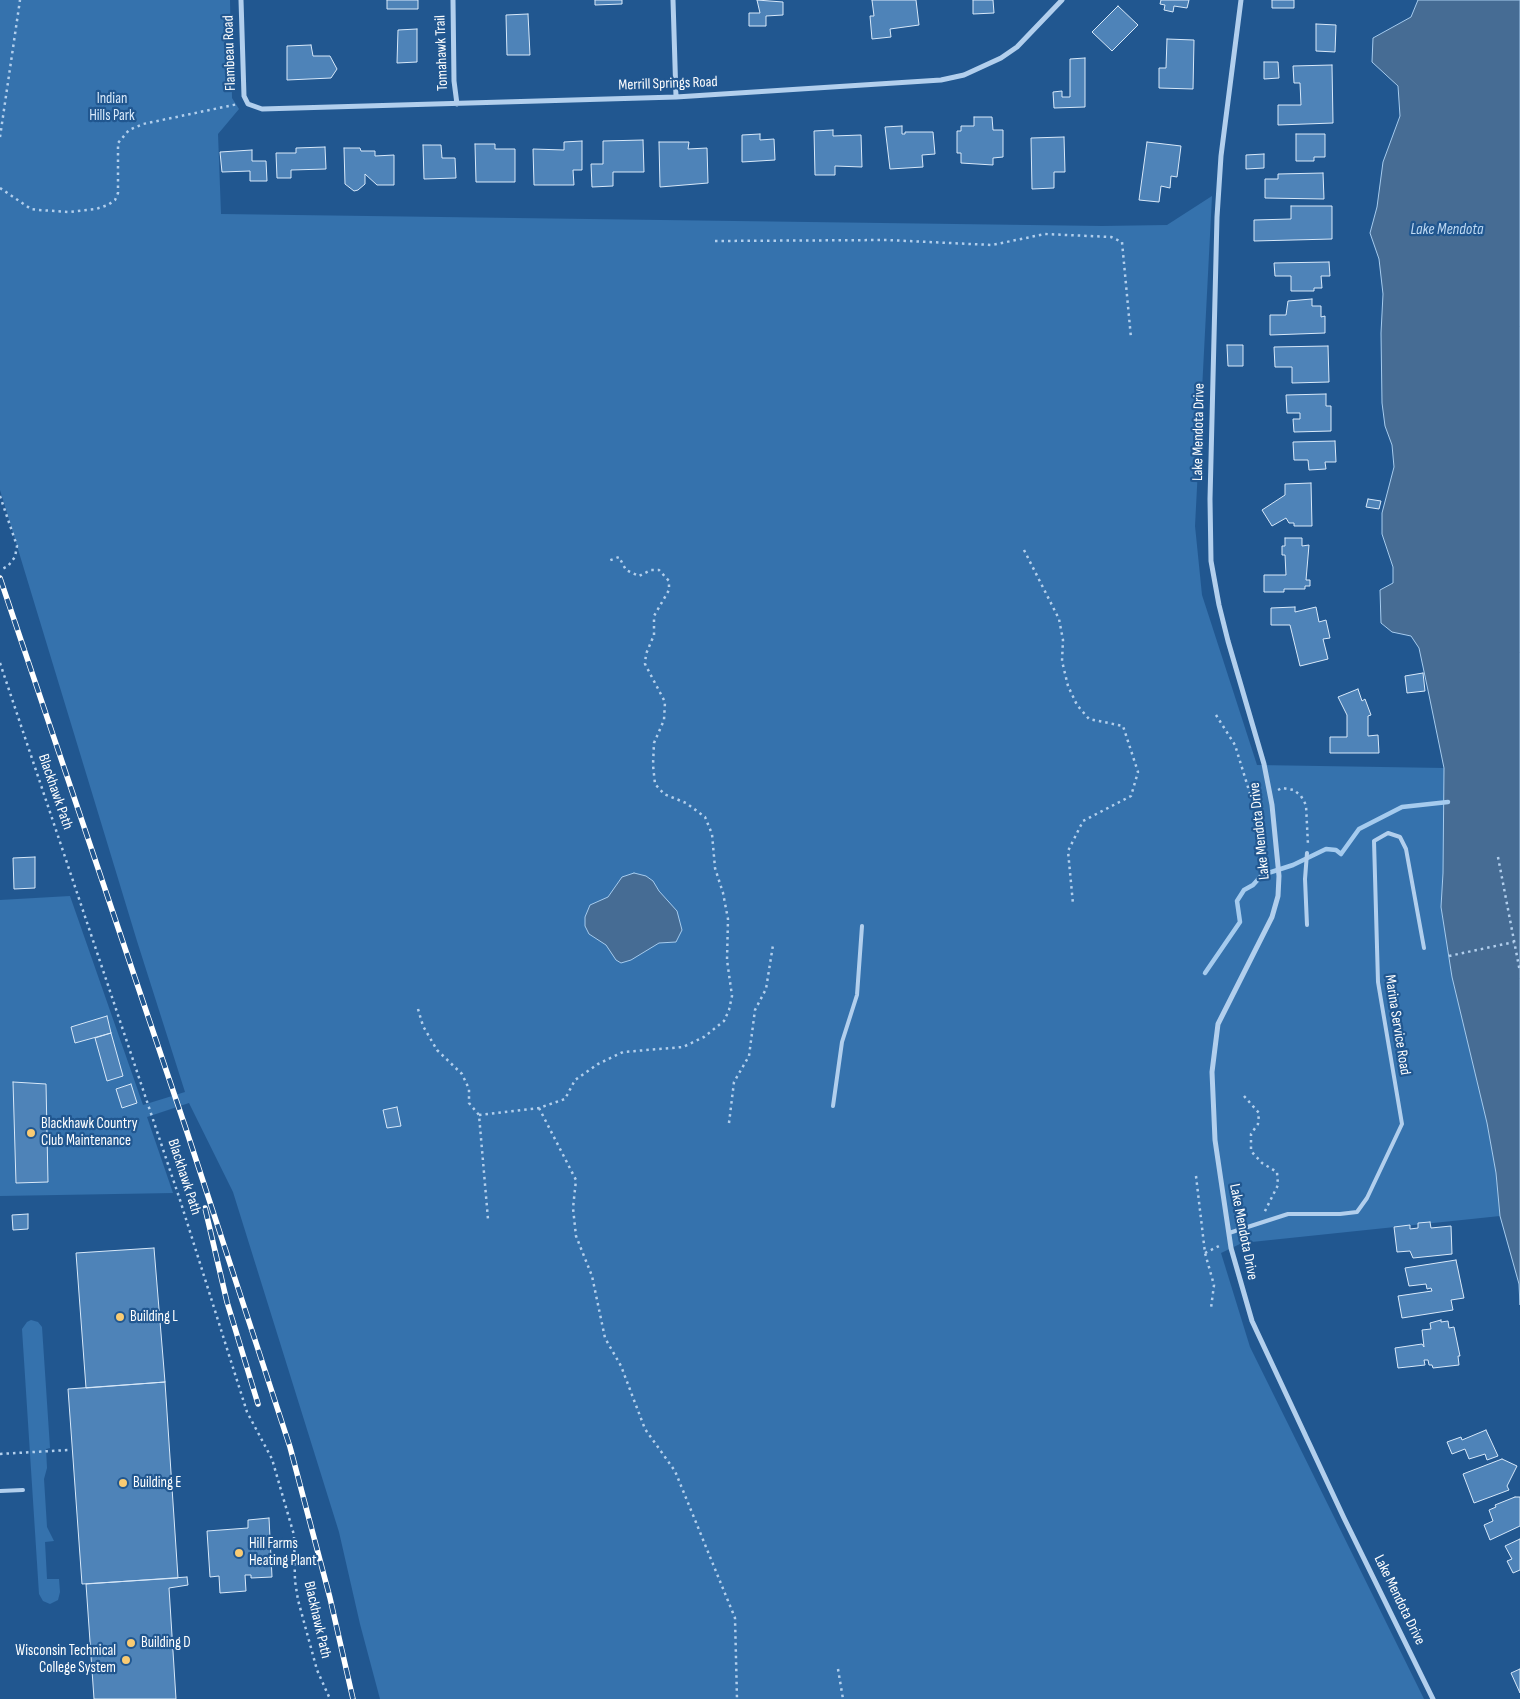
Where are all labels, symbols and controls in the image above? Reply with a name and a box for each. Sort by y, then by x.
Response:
street label: Flambeau Road [220,15,240,91]
street label: Tomahawk Trail [432,15,452,91]
street label: Merrill Springs Road [618,73,718,95]
park label: Indian Hills Park [89,90,135,125]
water label: Lake Mendota [1410,220,1484,240]
street label: Lake Mendota Drive [1189,383,1209,481]
street label: Blackhawk Path [34,752,76,832]
street label: Lake Mendota Drive [1246,781,1274,881]
street label: Marina Service Road [1380,974,1414,1076]
place label: Blackhawk Country Club Maintenance [41,1115,138,1150]
marker: Blackhawk Country Club Maintenance [25,1127,37,1139]
street label: Blackhawk Path [163,1137,205,1217]
street label: Lake Mendota Drive [1225,1182,1261,1282]
place label: Building L [130,1308,178,1326]
marker: Building L [114,1311,126,1323]
place label: Building E [133,1474,182,1492]
marker: Building E [117,1477,129,1489]
place label: Hill Farms Heating Plant [249,1535,317,1570]
marker: Hill Farms Heating Plant [233,1547,245,1559]
street label: Lake Mendota Drive [1369,1552,1429,1648]
street label: Blackhawk Path [299,1580,335,1660]
place label: Building D [141,1634,191,1652]
marker: Building D [125,1637,137,1649]
place label: Wisconsin Technical College System [15,1642,116,1677]
marker: Wisconsin Technical College System [120,1654,132,1666]

